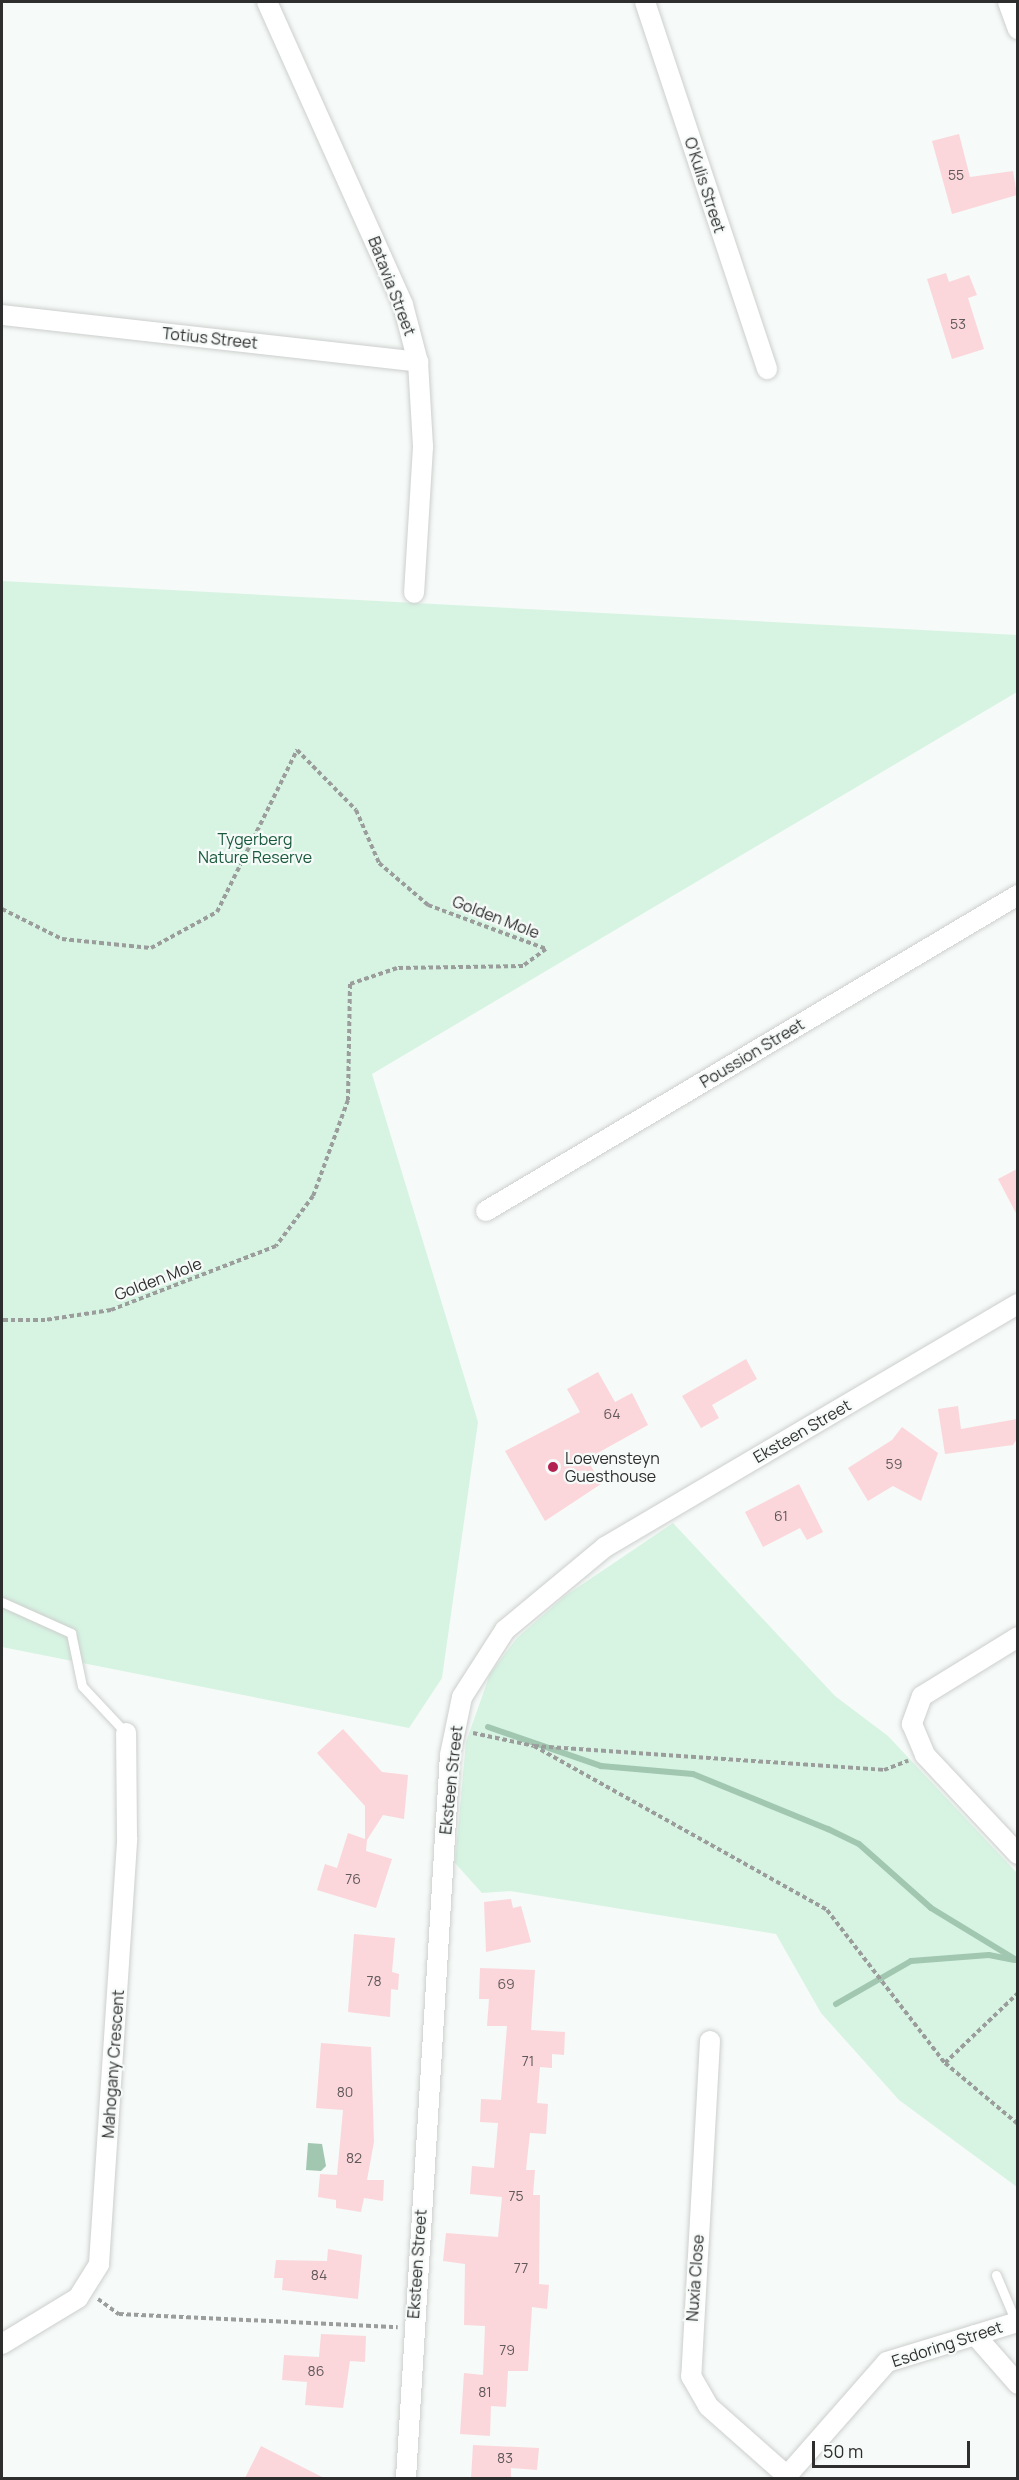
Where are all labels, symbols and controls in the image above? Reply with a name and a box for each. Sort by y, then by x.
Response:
street label: O'Kulis Street [680,135,730,235]
house number: 55 [948,167,964,183]
street label: Batavia Street [364,234,420,338]
house number: 53 [950,316,966,332]
street label: Totius Street [161,323,259,353]
park label: Tygerberg Nature Reserve [198,829,312,867]
street label: Golden Mole [450,892,542,942]
street label: Poussion Street [696,1014,808,1092]
street label: Golden Mole [112,1254,204,1304]
street label: Eksteen Street [750,1395,854,1467]
house number: 64 [604,1406,620,1422]
place label: Loevensteyn Guesthouse [565,1448,660,1486]
house number: 59 [886,1456,902,1472]
marker: Loevensteyn Guesthouse [546,1460,560,1474]
house number: 61 [774,1508,788,1524]
street label: Eksteen Street [436,1725,466,1835]
house number: 76 [345,1871,361,1887]
house number: 78 [366,1973,382,1989]
house number: 69 [497,1976,515,1992]
street label: Mahogany Crescent [98,1989,128,2139]
house number: 71 [522,2053,534,2069]
house number: 80 [337,2084,353,2100]
house number: 82 [346,2150,362,2166]
house number: 75 [508,2188,524,2204]
street label: Eksteen Street [404,2209,430,2319]
street label: Nuxia Close [682,2234,708,2322]
house number: 77 [514,2260,528,2276]
house number: 84 [311,2267,327,2283]
street label: Esdoring Street [889,2317,1005,2371]
house number: 79 [499,2342,515,2358]
house number: 86 [308,2363,324,2379]
house number: 81 [478,2384,492,2400]
scale bar [815,2429,972,2467]
text: 50 m [823,2439,863,2463]
house number: 83 [497,2450,513,2466]

